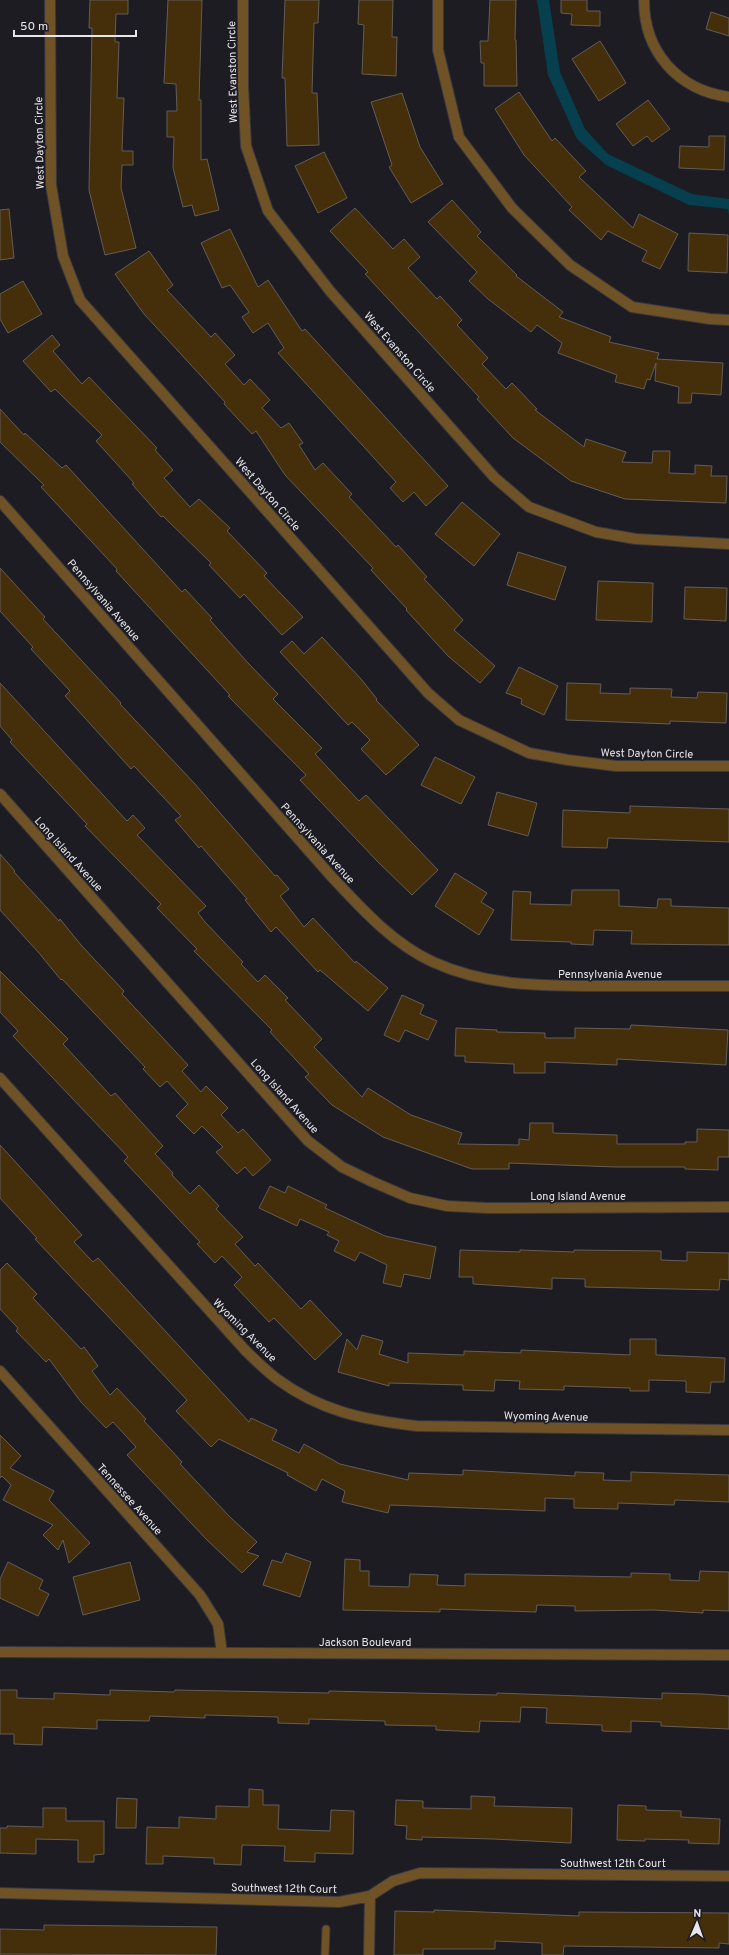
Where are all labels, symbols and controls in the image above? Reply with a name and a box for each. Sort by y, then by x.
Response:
scale bar [14,12,136,38]
text: 50 m [20,19,48,35]
street label: West Evanston Circle [225,21,241,123]
street label: West Dayton Circle [32,96,48,189]
street label: West Evanston Circle [360,309,438,396]
street label: West Dayton Circle [232,455,303,534]
street label: Pennsylvania Avenue [64,557,143,645]
street label: West Dayton Circle [600,746,694,762]
street label: Pennsylvania Avenue [277,800,357,887]
street label: Long Island Avenue [31,814,106,895]
street label: Pennsylvania Avenue [558,968,662,982]
street label: Long Island Avenue [247,1056,322,1137]
street label: Long Island Avenue [530,1190,626,1204]
street label: Wyoming Avenue [209,1296,279,1366]
street label: Wyoming Avenue [504,1409,588,1425]
street label: Tennessee Avenue [94,1461,165,1538]
street label: Jackson Boulevard [319,1636,411,1650]
street label: Southwest 12th Court [560,1857,666,1871]
street label: Southwest 12th Court [231,1881,337,1897]
north arrow [677,1903,717,1943]
text: N [693,1907,702,1921]

